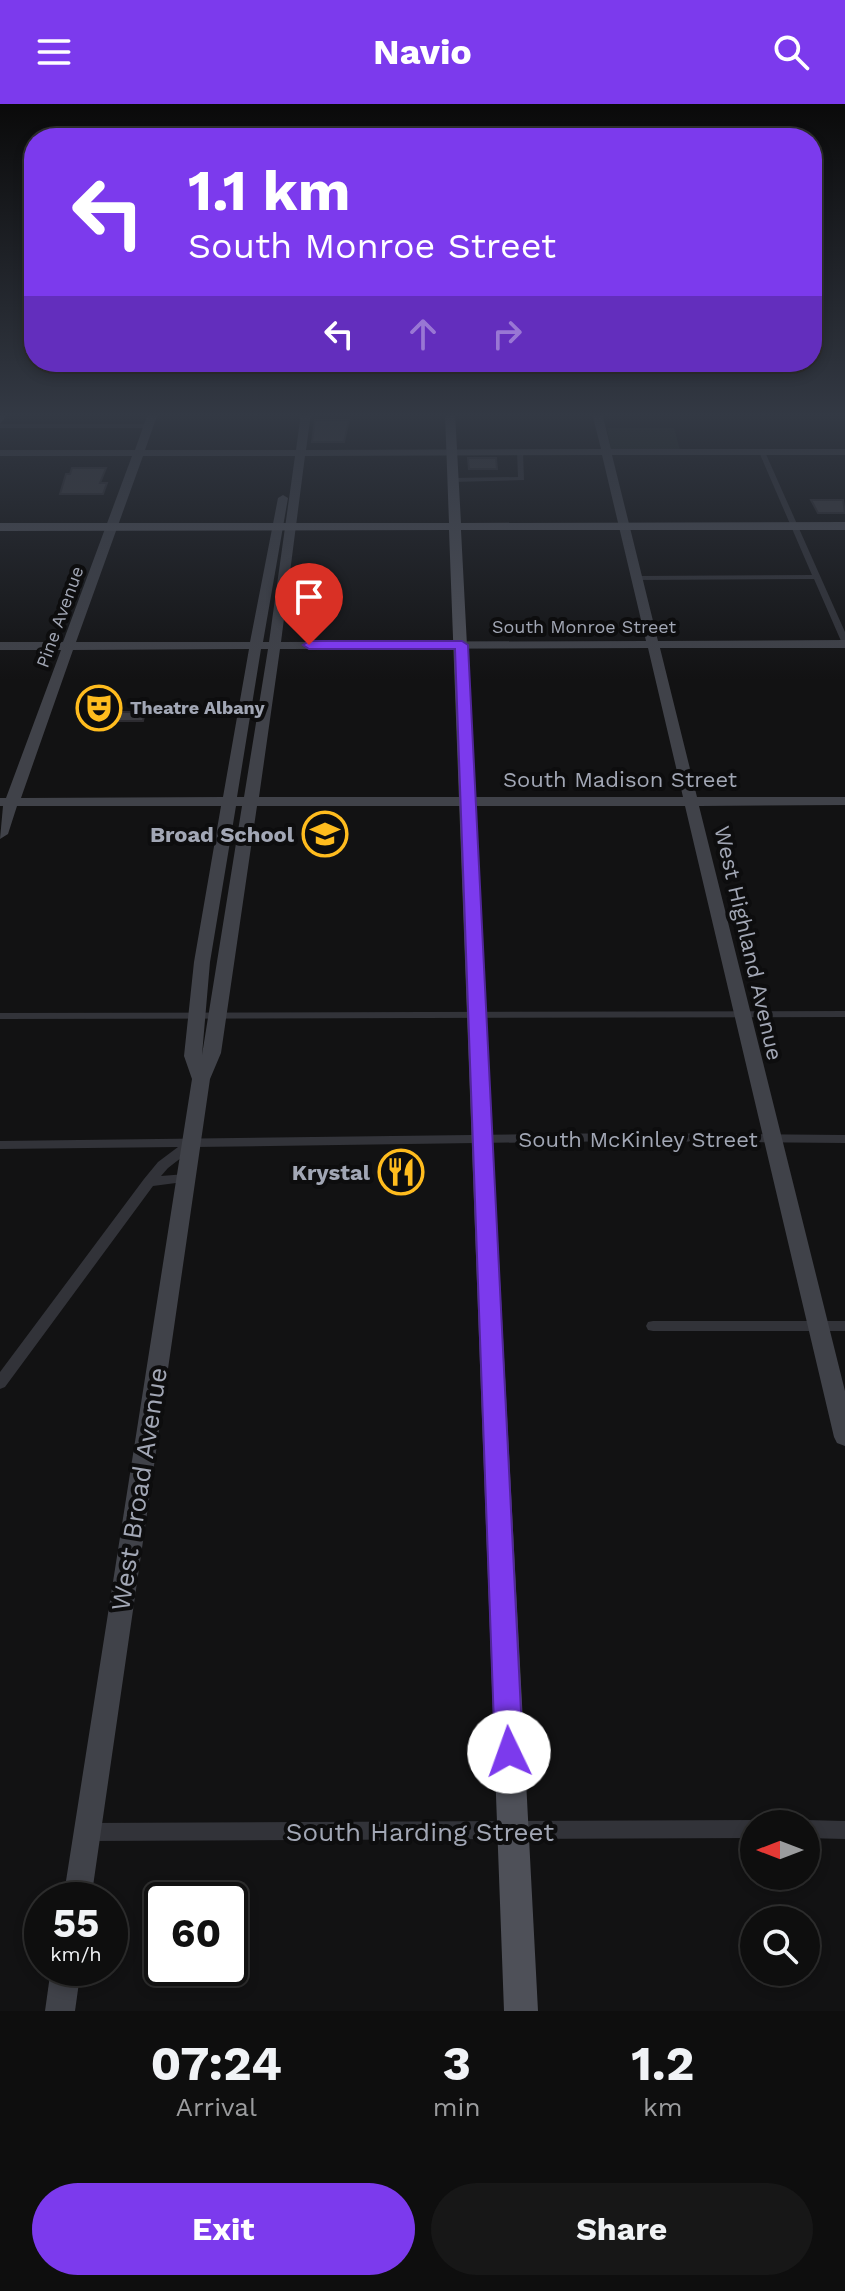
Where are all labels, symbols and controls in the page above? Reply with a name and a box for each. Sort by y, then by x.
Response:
icon: menu [32,30,76,74]
icon: search [769,30,813,74]
text: Navio [373,31,472,73]
text: 1.1 km [188,158,350,224]
icon: left [56,160,160,264]
text: South Monroe Street [188,225,556,267]
icon: left [317,312,361,356]
icon: ahead [401,312,445,356]
icon: right [485,312,529,356]
street label: Pine Avenue [31,563,88,670]
pin [275,563,343,645]
icon: arrive [287,575,331,619]
street label: South Monroe Street [492,616,676,637]
theatre icon: Theatre Albany [75,684,123,732]
place label: Theatre Albany [130,697,265,718]
street label: South Madison Street [503,767,737,792]
school or university icon: Broad School [301,810,349,858]
place label: Broad School [150,822,295,847]
street label: West Highland Avenue [709,823,788,1063]
street label: South McKinley Street [518,1127,758,1152]
restaurant icon: Krystal [377,1148,425,1196]
place label: Krystal [292,1160,371,1185]
street label: West Broad Avenue [105,1365,173,1613]
position arrow [467,1710,551,1794]
north arrow [740,1810,820,1890]
map controls [740,1810,820,1986]
street label: South Harding Street [286,1817,554,1847]
speed limit sign: 60 [144,1882,248,1986]
text: 55 [53,1900,99,1947]
button: search [740,1906,820,1986]
text: km/h [50,1942,102,1966]
text: 07:24 [151,2035,282,2092]
text: 3 [442,2035,471,2092]
text: 1.2 [631,2035,694,2092]
text: Arrival [176,2092,257,2122]
text: min [433,2092,481,2122]
text: km [643,2092,683,2122]
button: Exit [32,2183,415,2275]
button: Share [431,2183,813,2275]

